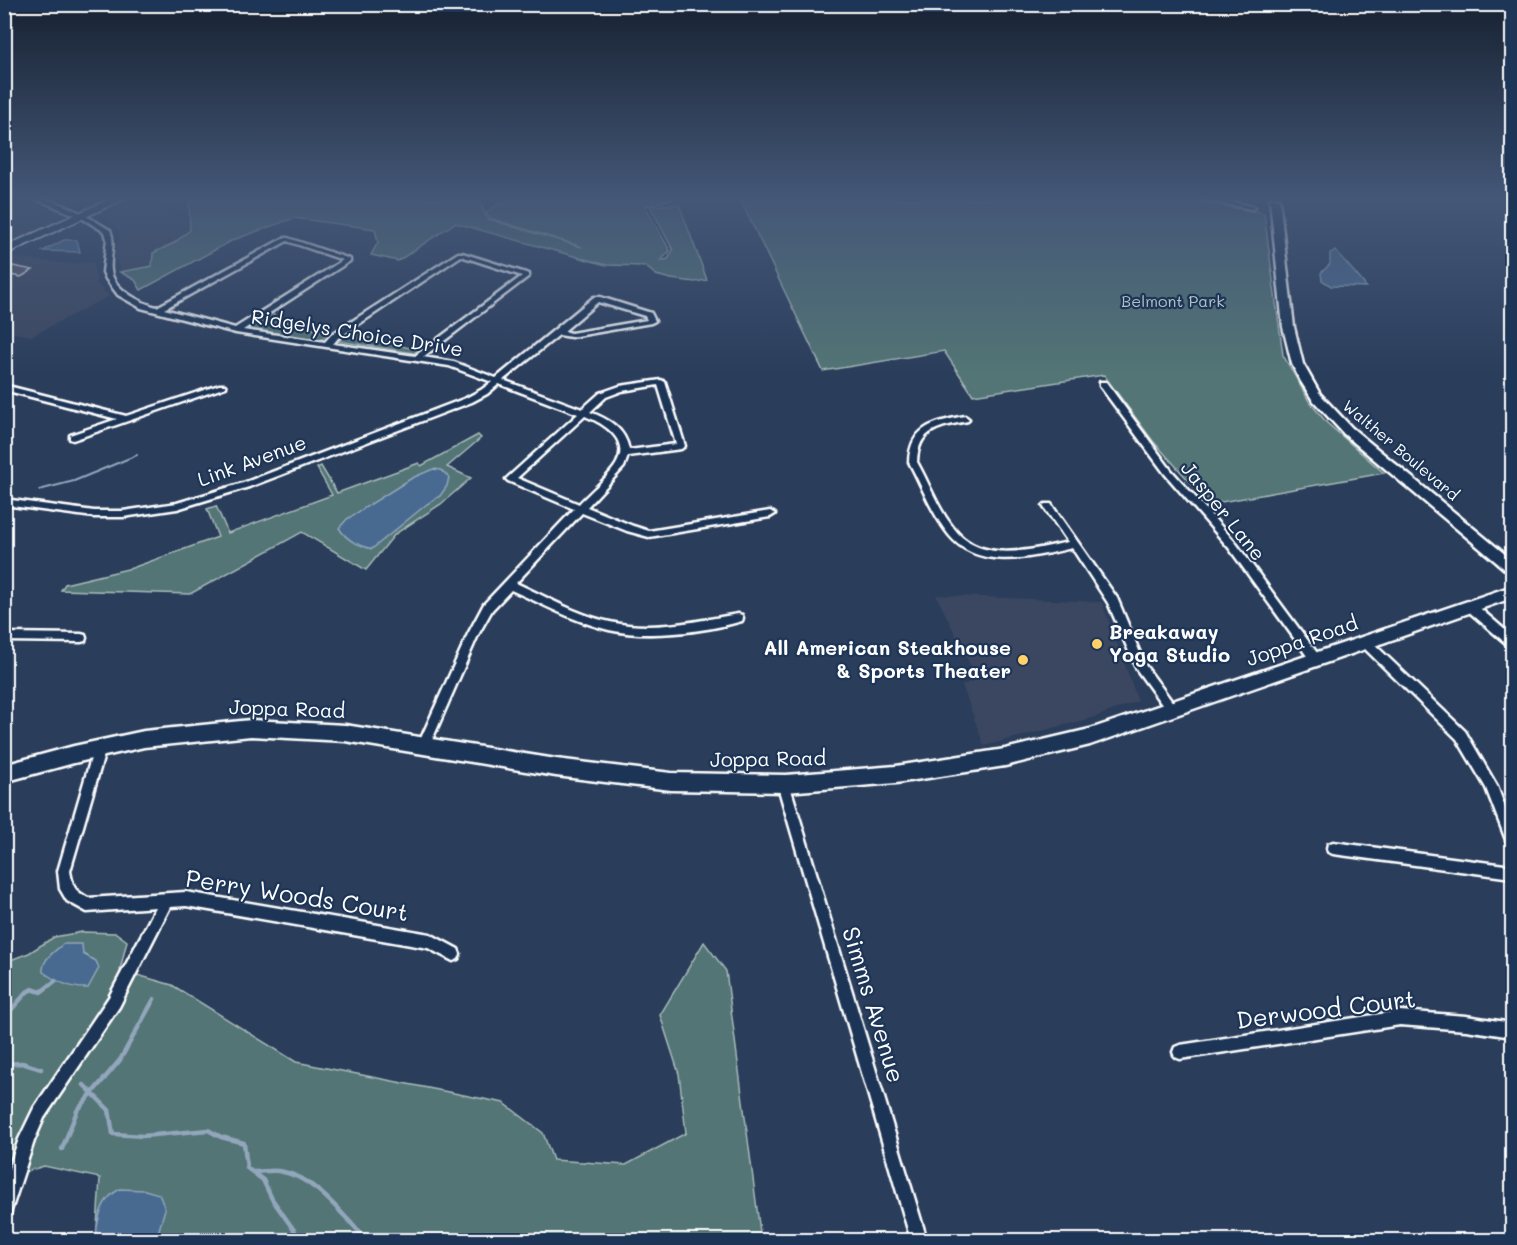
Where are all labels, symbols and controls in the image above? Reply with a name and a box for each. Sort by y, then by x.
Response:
park label: Belmont Park [1121,290,1225,311]
street label: Ridgelys Choice Drive [249,302,465,362]
street label: Walther Boulevard [1339,395,1464,505]
street label: Link Avenue [194,428,310,492]
street label: Jasper Lane [1176,455,1272,565]
street label: Joppa Road [1243,609,1361,671]
place label: Breakaway Yoga Studio [1109,618,1230,667]
place label: All American Steakhouse & Sports Theater [764,634,1011,683]
marker: Breakaway Yoga Studio [1090,637,1104,651]
marker: All American Steakhouse & Sports Theater [1016,653,1030,667]
street label: Joppa Road [229,693,346,723]
street label: Joppa Road [710,744,826,772]
street label: Perry Woods Court [184,862,411,927]
street label: Simms Avenue [836,923,913,1086]
street label: Derwood Court [1234,982,1417,1035]

